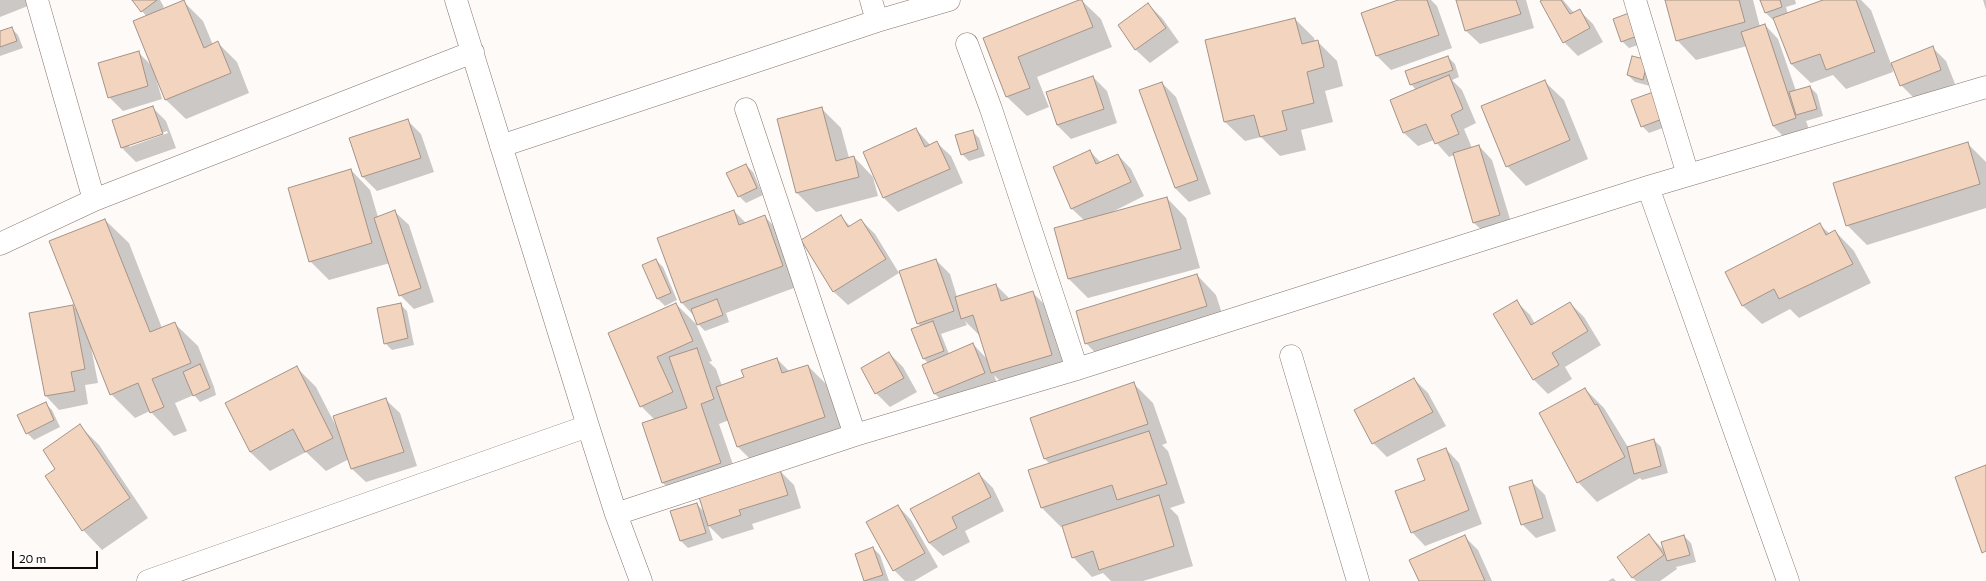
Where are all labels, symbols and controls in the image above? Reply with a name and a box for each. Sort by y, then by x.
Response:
scale bar [14,543,100,569]
text: 20 m [19,551,46,565]

